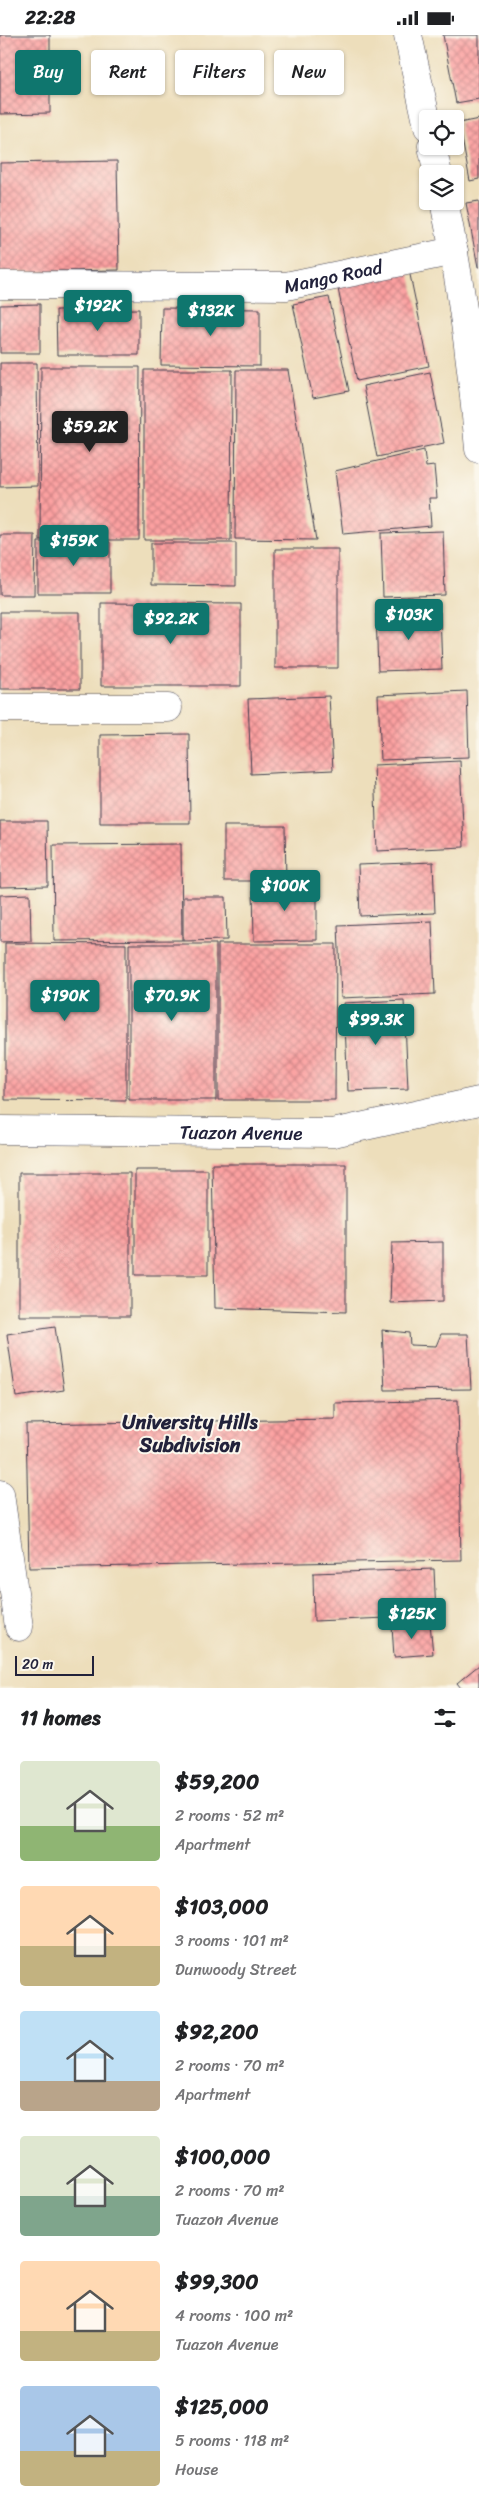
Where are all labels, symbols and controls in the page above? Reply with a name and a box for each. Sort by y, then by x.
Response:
text: 22:28 [25,1,75,34]
chip: Buy [15,50,81,95]
chip: Rent [91,50,165,95]
chip: Filters [175,50,264,95]
chip: New [274,50,344,95]
map controls [419,110,464,210]
button: locate [419,110,464,155]
button: layers [419,165,464,210]
street label: Mango Road [281,250,387,303]
pin: $192K [63,289,133,332]
text: $192K [75,291,121,320]
pin: $132K [176,295,246,337]
text: $132K [188,296,234,325]
pin: $59.2K [49,411,131,453]
text: $59.2K [63,412,117,441]
pin: $159K [39,525,109,567]
text: $159K [51,526,97,555]
pin: $103K [374,599,444,641]
text: $103K [386,600,432,629]
pin: $92.2K [130,603,212,645]
text: $92.2K [144,604,198,633]
pin: $100K [250,869,320,912]
text: $100K [261,871,309,900]
pin: $190K [30,979,100,1022]
pin: $70.9K [131,979,213,1022]
text: $190K [41,981,89,1010]
text: $70.9K [145,981,199,1010]
pin: $99.3K [335,1003,417,1046]
text: $99.3K [349,1005,403,1034]
street label: Tuazon Avenue [179,1116,303,1150]
district label: University Hills Subdivision [122,1405,259,1463]
pin: $125K [377,1597,447,1640]
text: $125K [389,1599,435,1628]
text: 20 m [22,1652,53,1677]
scale bar [15,1653,94,1676]
text: 11 homes [20,1699,101,1737]
icon: filters [431,1704,459,1732]
text: $59,200 [175,1763,259,1801]
icon: home [60,1781,120,1841]
text: 2 rooms · 52 m² [175,1801,284,1830]
text: Apartment [175,1830,251,1859]
text: $103,000 [175,1888,268,1926]
icon: home [60,1906,120,1966]
text: 3 rooms · 101 m² [175,1926,289,1955]
text: Dunwoody Street [175,1955,297,1984]
text: $92,200 [175,2013,258,2051]
icon: home [60,2031,120,2091]
text: 2 rooms · 70 m² [175,2051,285,2080]
text: Apartment [175,2080,251,2109]
text: $100,000 [175,2138,270,2176]
icon: home [60,2156,120,2216]
text: 2 rooms · 70 m² [175,2176,285,2205]
text: Tuazon Avenue [175,2205,278,2234]
text: $99,300 [175,2263,259,2301]
icon: home [60,2281,120,2341]
text: 4 rooms · 100 m² [175,2301,293,2330]
text: Tuazon Avenue [175,2330,278,2359]
text: $125,000 [175,2388,269,2426]
icon: home [60,2406,120,2466]
text: 5 rooms · 118 m² [175,2426,289,2455]
text: House [175,2455,218,2484]

